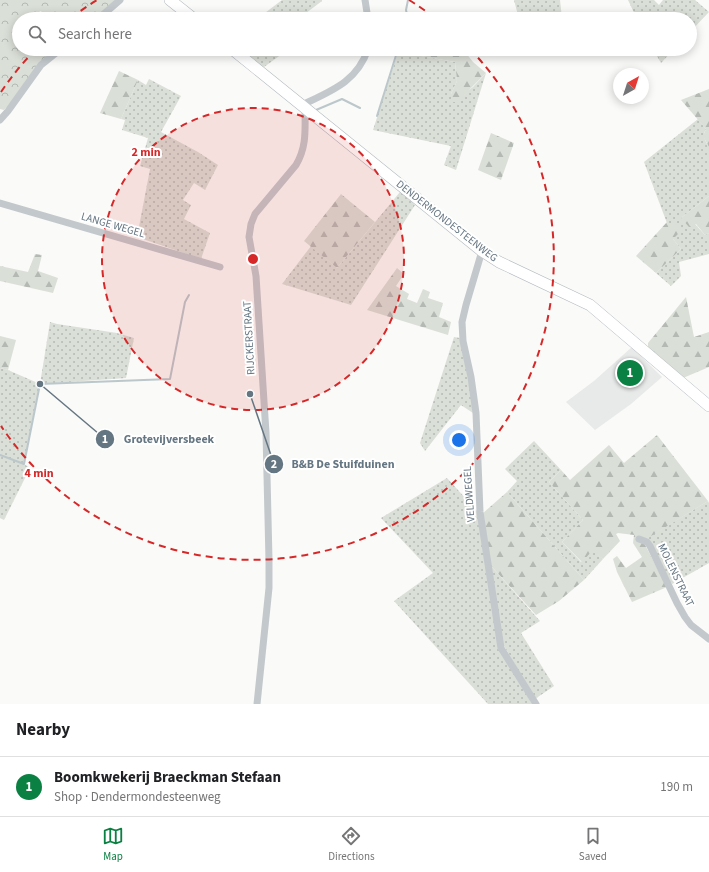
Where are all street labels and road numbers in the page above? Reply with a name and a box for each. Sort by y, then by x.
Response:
street label: DENDERMONDESTEENWEG [393,177,501,266]
street label: LANGE WEGEL [79,209,147,241]
street label: RIJCKERSTRAAT [240,301,258,375]
street label: VELDWEGEL [460,465,478,522]
street label: MOLENSTRAAT [654,541,698,609]

